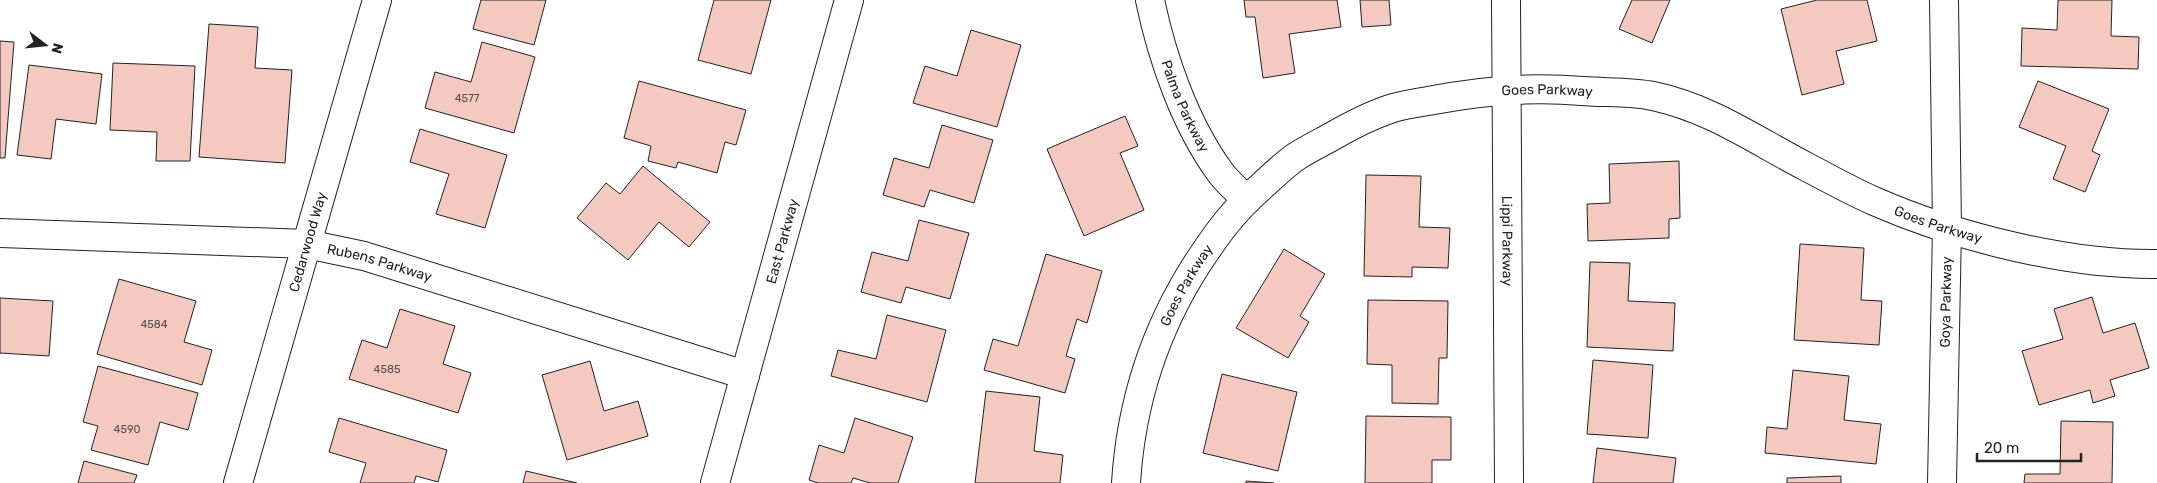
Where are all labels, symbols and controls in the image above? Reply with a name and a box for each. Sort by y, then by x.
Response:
north arrow [20,20,70,70]
text: N [47,41,67,56]
street label: Palma Parkway [1157,58,1213,156]
street label: Goes Parkway [1501,81,1594,101]
house number: 4577 [455,92,480,105]
street label: Cedarwood Way [285,190,330,294]
street label: East Parkway [763,196,803,286]
street label: Lippi Parkway [1498,196,1516,286]
street label: Goes Parkway [1891,202,1984,247]
street label: Rubens Parkway [325,240,434,286]
street label: Goes Parkway [1157,241,1217,329]
street label: Goya Parkway [1937,256,1955,348]
house number: 4584 [140,318,168,331]
house number: 4585 [374,363,401,376]
house number: 4590 [114,423,140,436]
scale bar [1977,430,2081,462]
text: 20 m [1984,439,2019,457]

